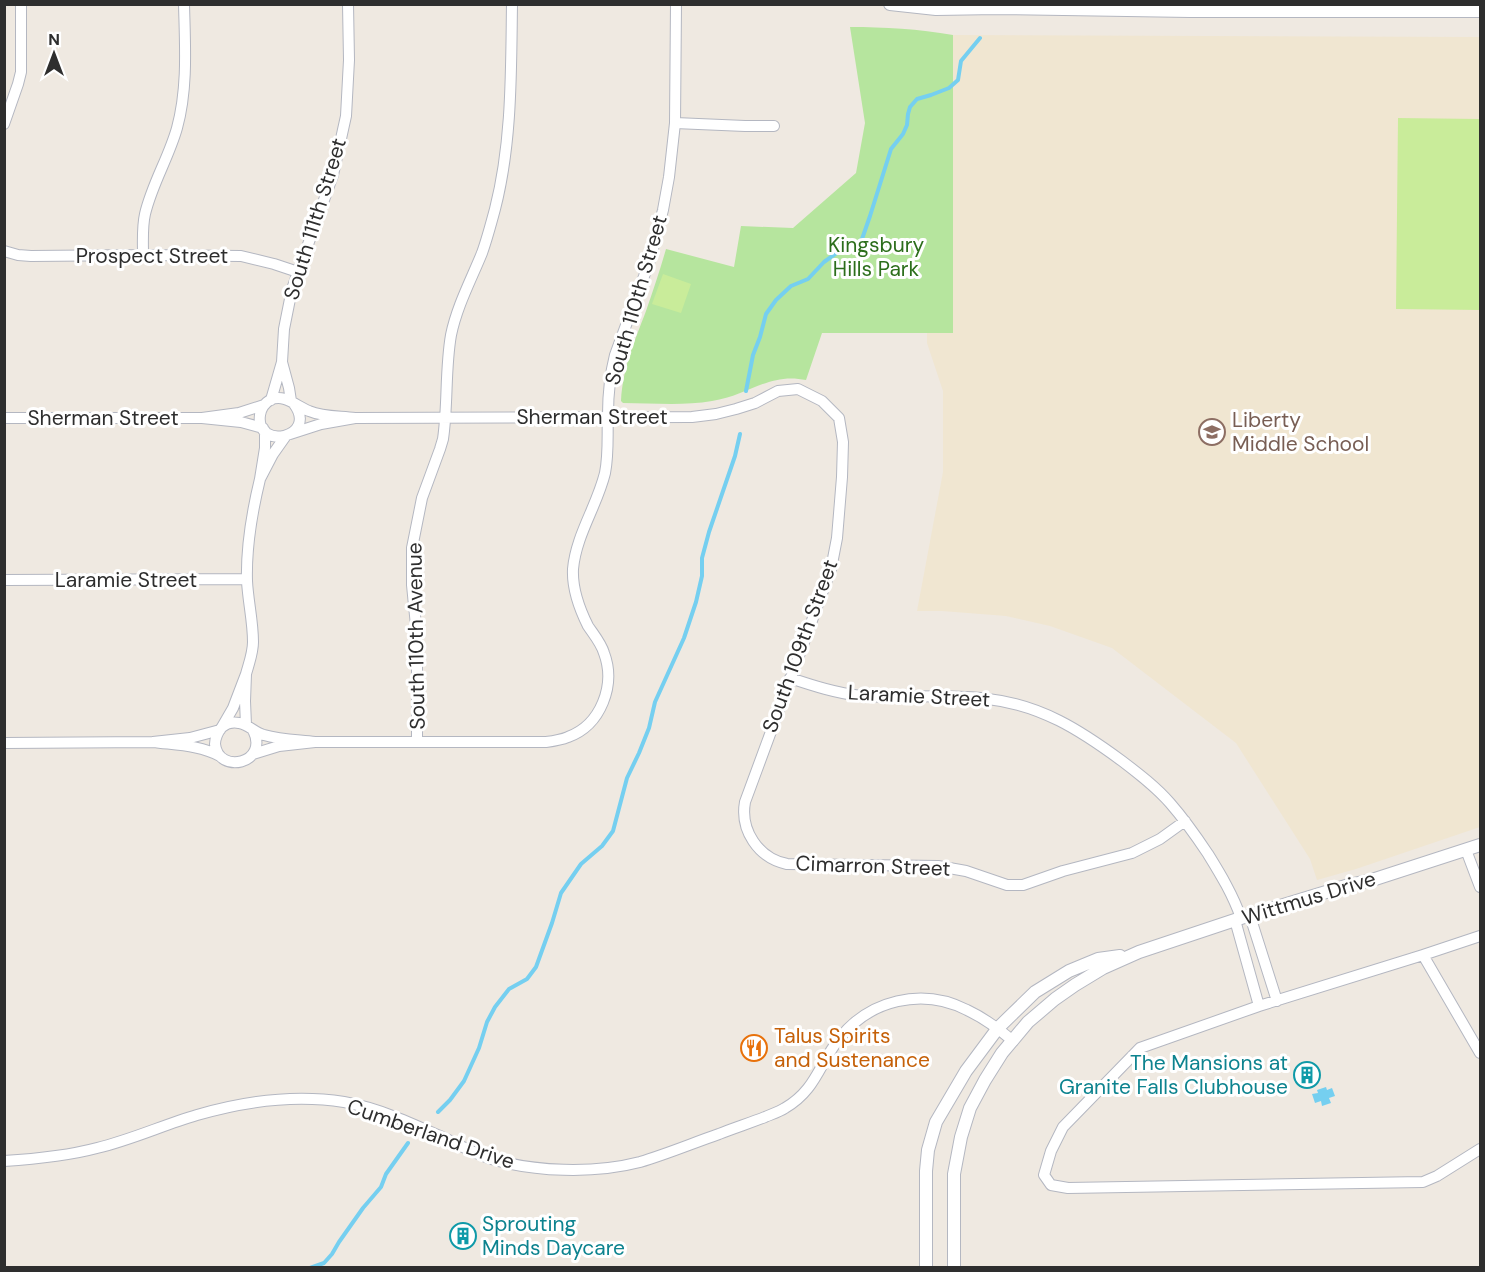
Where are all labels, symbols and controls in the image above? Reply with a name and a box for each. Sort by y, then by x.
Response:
north arrow [24,24,84,84]
text: N [48,29,60,50]
street label: South 111th Street [277,135,353,303]
street label: South 110th Street [598,212,674,388]
park label: Kingsbury Hills Park [828,231,924,283]
street label: Prospect Street [76,242,228,270]
street label: Sherman Street [516,403,668,431]
street label: Sherman Street [27,404,179,432]
place label: Liberty Middle School [1232,406,1369,458]
school or university icon: Liberty Middle School [1197,417,1227,447]
street label: South 110th Avenue [400,542,432,730]
street label: South 109th Street [756,556,844,736]
street label: Laramie Street [55,566,197,594]
street label: Laramie Street [847,678,991,714]
street label: Cimarron Street [795,849,951,883]
street label: Wittmus Drive [1239,864,1379,932]
place label: Talus Spirits and Sustenance [774,1022,930,1074]
restaurant icon: Talus Spirits and Sustenance [739,1033,769,1063]
place label: The Mansions at Granite Falls Clubhouse [1059,1049,1288,1101]
building icon: The Mansions at Granite Falls Clubhouse [1292,1060,1322,1090]
street label: Cumberland Drive [344,1092,518,1176]
place label: Sprouting Minds Daycare [482,1210,625,1262]
building icon: Sprouting Minds Daycare [448,1221,478,1251]

